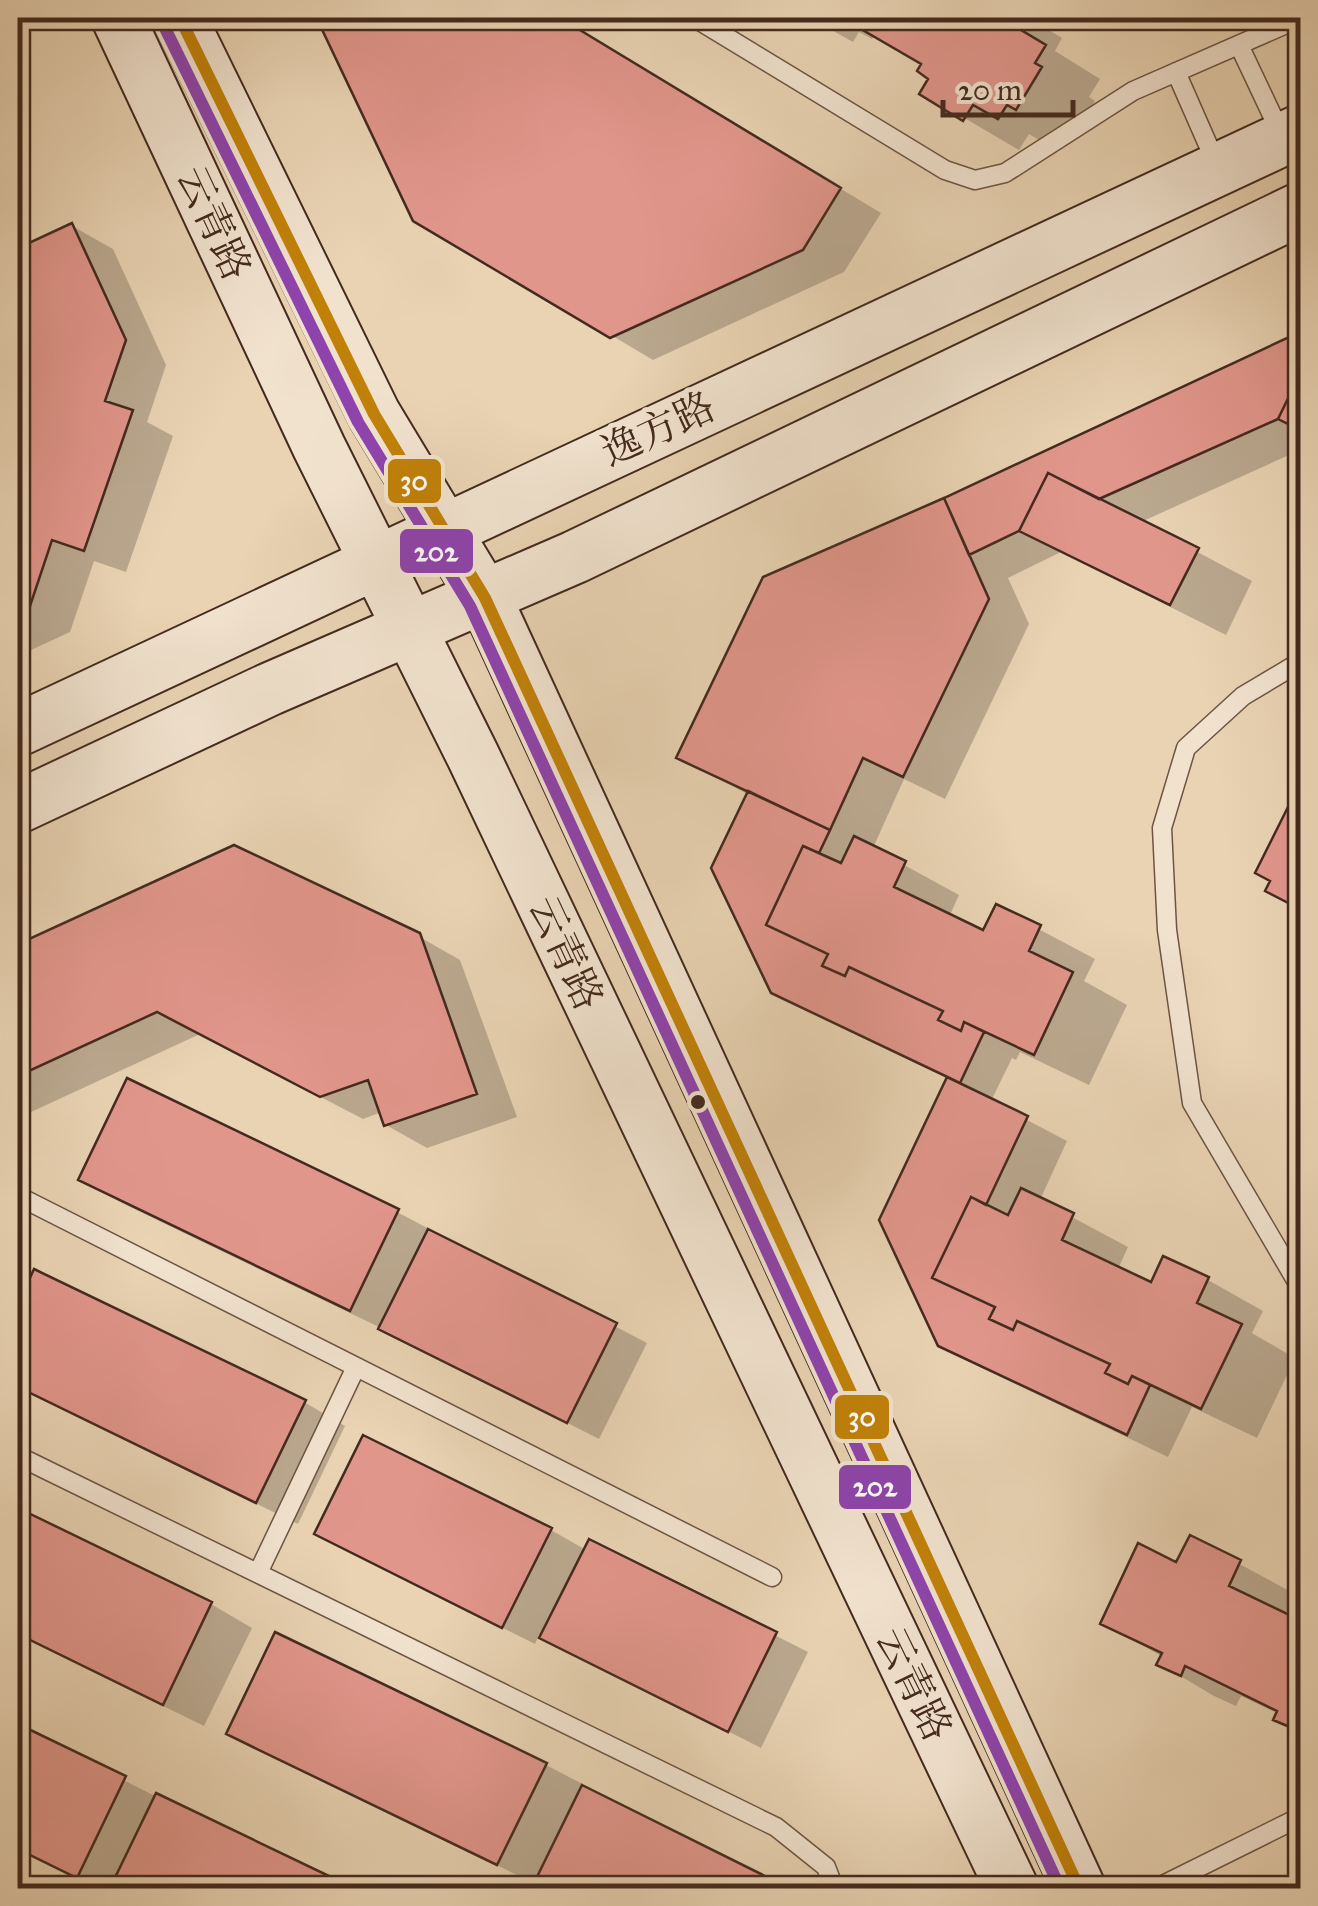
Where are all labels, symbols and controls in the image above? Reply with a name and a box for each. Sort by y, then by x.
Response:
scale bar [943,55,1073,117]
text: 20 m [958,72,1022,108]
street label: 云青路 [166,158,262,288]
street label: 逸方路 [593,381,723,477]
line badge: 30 [386,457,443,505]
text: 30 [400,463,428,498]
line badge: 202 [398,527,475,575]
text: 202 [414,534,459,569]
street label: 云青路 [518,888,614,1018]
unlabelled marker [688,1092,708,1112]
line badge: 30 [833,1393,891,1441]
text: 30 [848,1399,876,1434]
line badge: 202 [837,1463,913,1511]
text: 202 [853,1469,898,1504]
street label: 云青路 [866,1619,962,1749]

